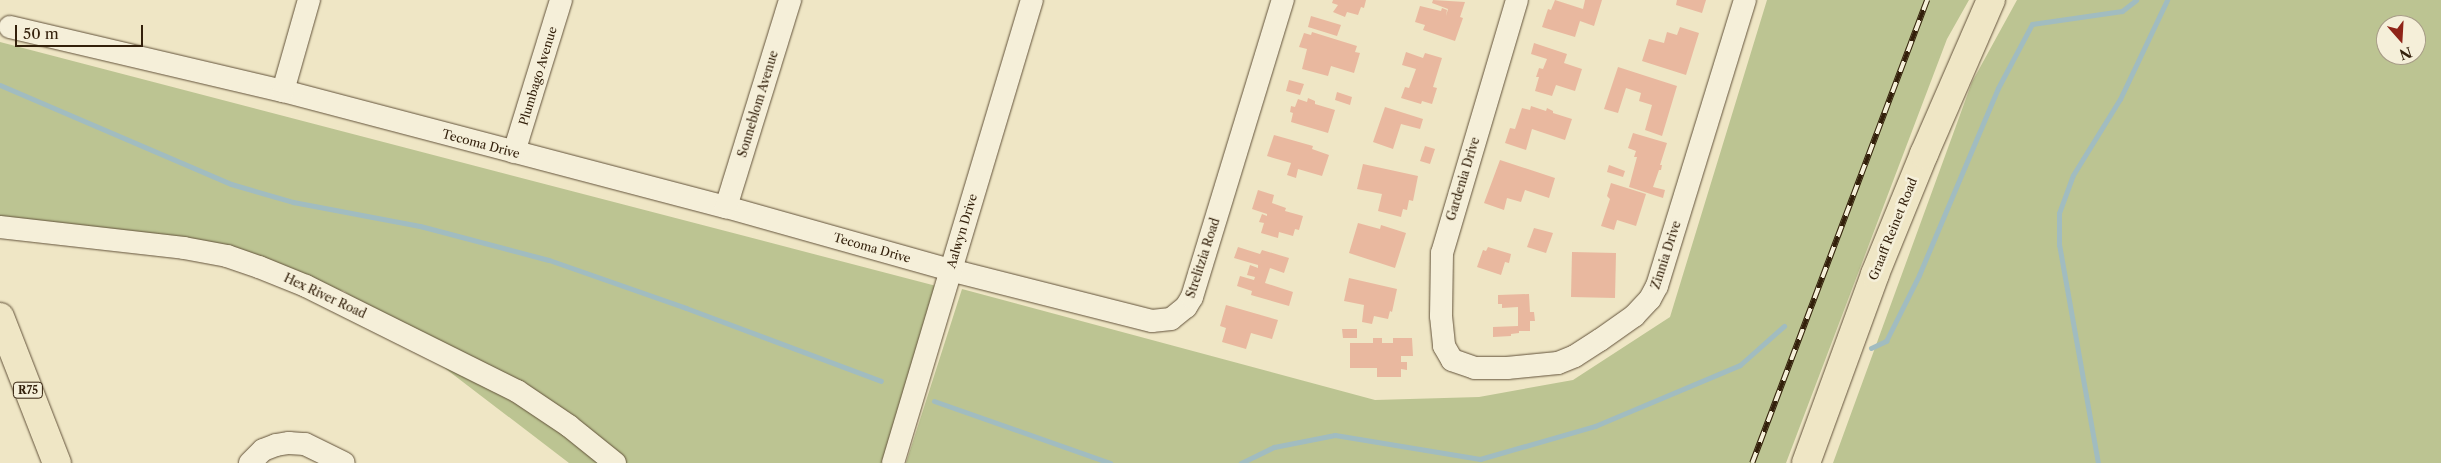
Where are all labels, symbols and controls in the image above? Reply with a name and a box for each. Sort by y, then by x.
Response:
scale bar [18,15,145,47]
north arrow [2376,15,2426,65]
text: 50 m [23,24,59,43]
street label: Plumbago Avenue [516,25,560,127]
text: N [2397,43,2414,64]
street label: Sonneblom Avenue [735,49,781,159]
street label: Tecoma Drive [440,127,522,161]
street label: Gardenia Drive [1443,135,1483,223]
street label: Graaff Reinet Road [1866,176,1920,282]
street label: Aalwyn Drive [944,192,980,270]
street label: Strelitzia Road [1183,216,1223,300]
street label: Zinnia Drive [1648,219,1684,291]
street label: Tecoma Drive [832,230,912,266]
street label: Hex River Road [281,271,369,321]
road number: R75 [12,382,44,398]

